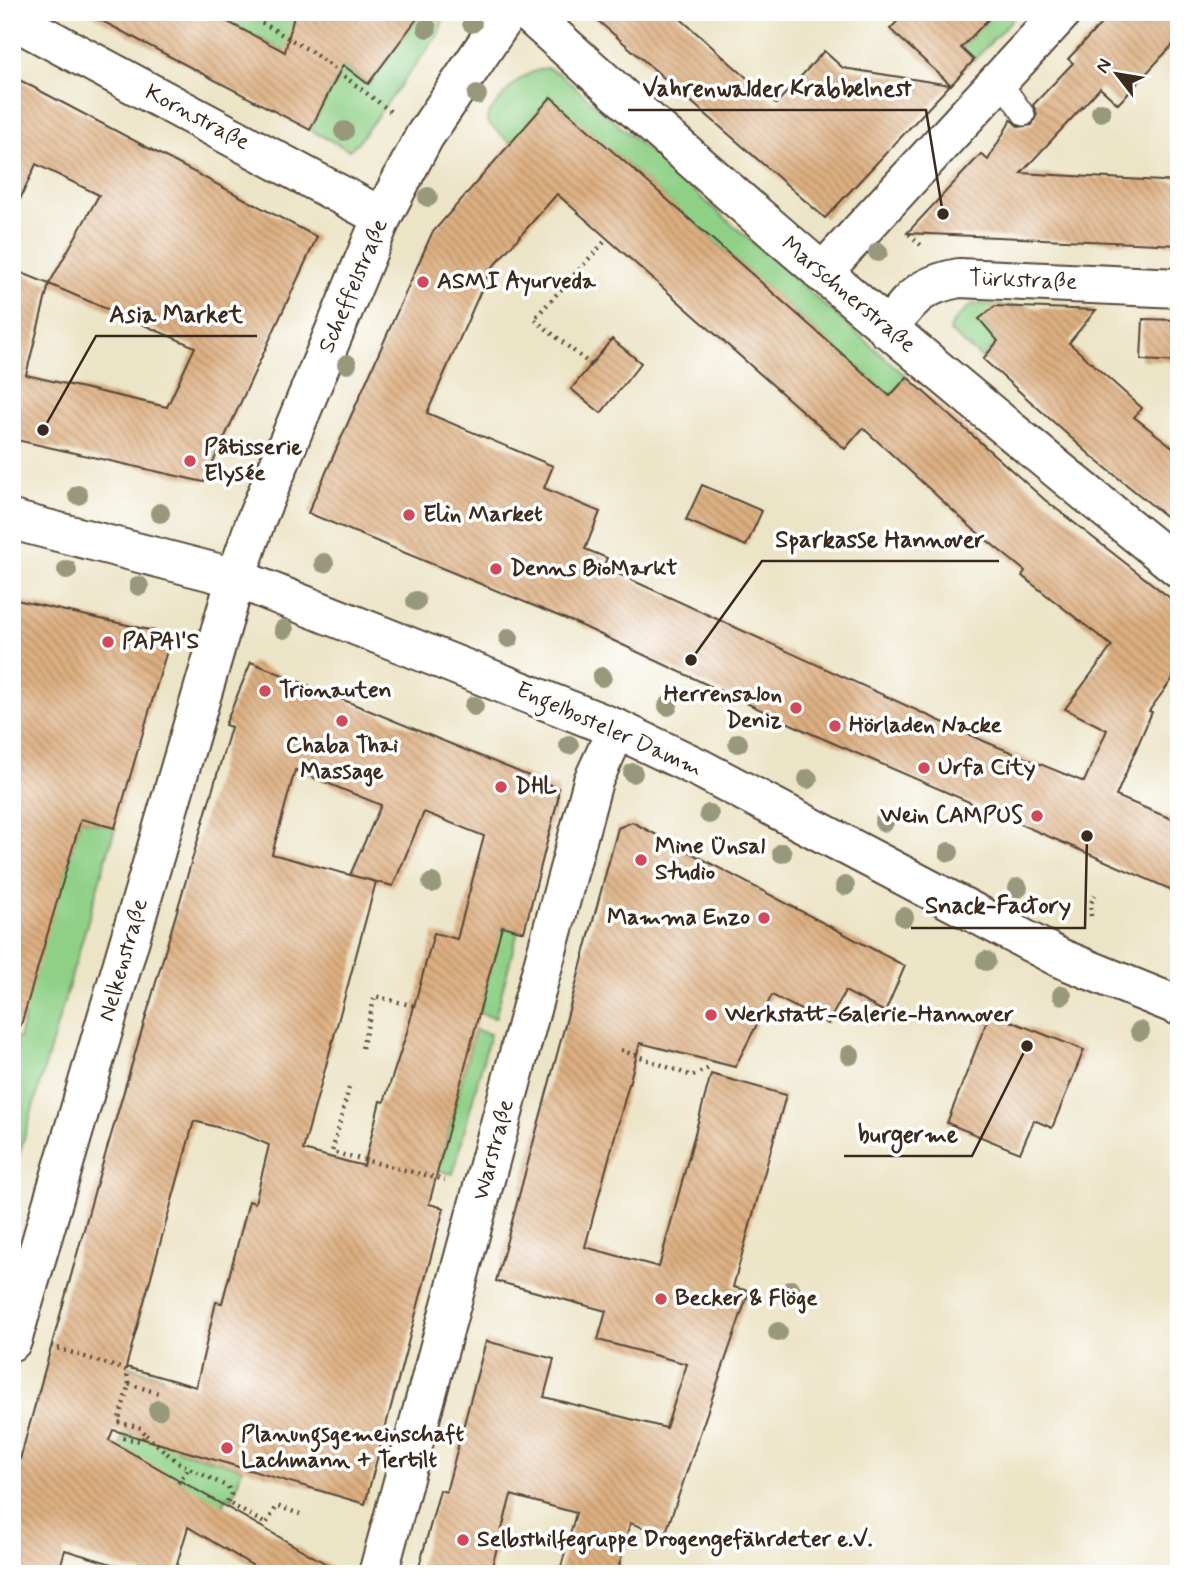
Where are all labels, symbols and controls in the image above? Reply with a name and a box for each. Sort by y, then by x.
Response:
north arrow [1082,38,1152,108]
text: N [1090,54,1118,78]
callout: Vahrenwalder Krabbelnest [628,65,926,110]
text: Vahrenwalder Krabbelnest [642,74,912,105]
street label: Kornstraße [139,78,255,158]
street label: Scheffelstraße [312,214,396,358]
street label: Marschnerstraße [774,230,922,360]
street label: Türkstraße [968,264,1078,298]
place label: ASMI Ayurveda [437,267,597,297]
marker: ASMI Ayurveda [415,274,431,290]
callout: Asia Market [96,291,257,336]
text: Asia Market [109,300,244,331]
place label: Pâtisserie Elysée [204,433,302,489]
marker: Pâtisserie Elysée [182,453,198,469]
place label: Elin Market [423,500,543,530]
marker: Elin Market [401,507,417,523]
callout: Sparkasse Hannover [762,516,999,561]
text: Sparkasse Hannover [775,525,985,556]
place label: Denns BioMarkt [510,554,677,584]
marker: Denns BioMarkt [488,561,504,577]
place label: PAPAI'S [122,627,199,657]
marker: PAPAI'S [100,634,116,650]
street label: Engelbosteler Damm [510,675,707,786]
place label: Trionauten [279,676,392,706]
place label: Herrensalon Deniz [664,680,782,736]
marker: Trionauten [257,683,273,699]
marker: Herrensalon Deniz [788,700,804,716]
place label: Hörladen Nacke [849,711,1002,741]
marker: Chaba Thai Massage [334,713,350,729]
marker: Hörladen Nacke [827,718,843,734]
place label: Chaba Thai Massage [286,731,398,787]
place label: Urfa City [938,753,1036,783]
marker: Urfa City [916,760,932,776]
place label: DHL [515,772,558,802]
marker: DHL [493,779,509,795]
place label: Wein CAMPUS [880,801,1023,831]
marker: Wein CAMPUS [1029,808,1045,824]
place label: Mine Ünsal Studio [655,832,765,888]
marker: Mine Ünsal Studio [633,852,649,868]
callout: Snack-Factory [911,883,1085,928]
text: Snack-Factory [925,891,1071,922]
street label: Nelkenstraße [92,895,156,1025]
place label: Mamma Enzo [607,903,750,933]
marker: Mamma Enzo [756,910,772,926]
place label: Werkstatt-Galerie-Hannover [724,1000,1014,1030]
marker: Werkstatt-Galerie-Hannover [703,1007,719,1023]
street label: Warstraße [466,1096,522,1204]
callout: burgerme [844,1111,972,1156]
text: burgerme [858,1120,959,1154]
place label: Becker & Flöge [675,1284,818,1314]
marker: Becker & Flöge [653,1291,669,1307]
place label: Planungsgemeinschaft Lachmann + Tertilt [241,1420,464,1476]
marker: Planungsgemeinschaft Lachmann + Tertilt [219,1440,235,1456]
place label: Selbsthilfegruppe Drogengefährdeter e.V. [477,1525,873,1557]
marker: Selbsthilfegruppe Drogengefährdeter e.V. [455,1532,471,1548]

